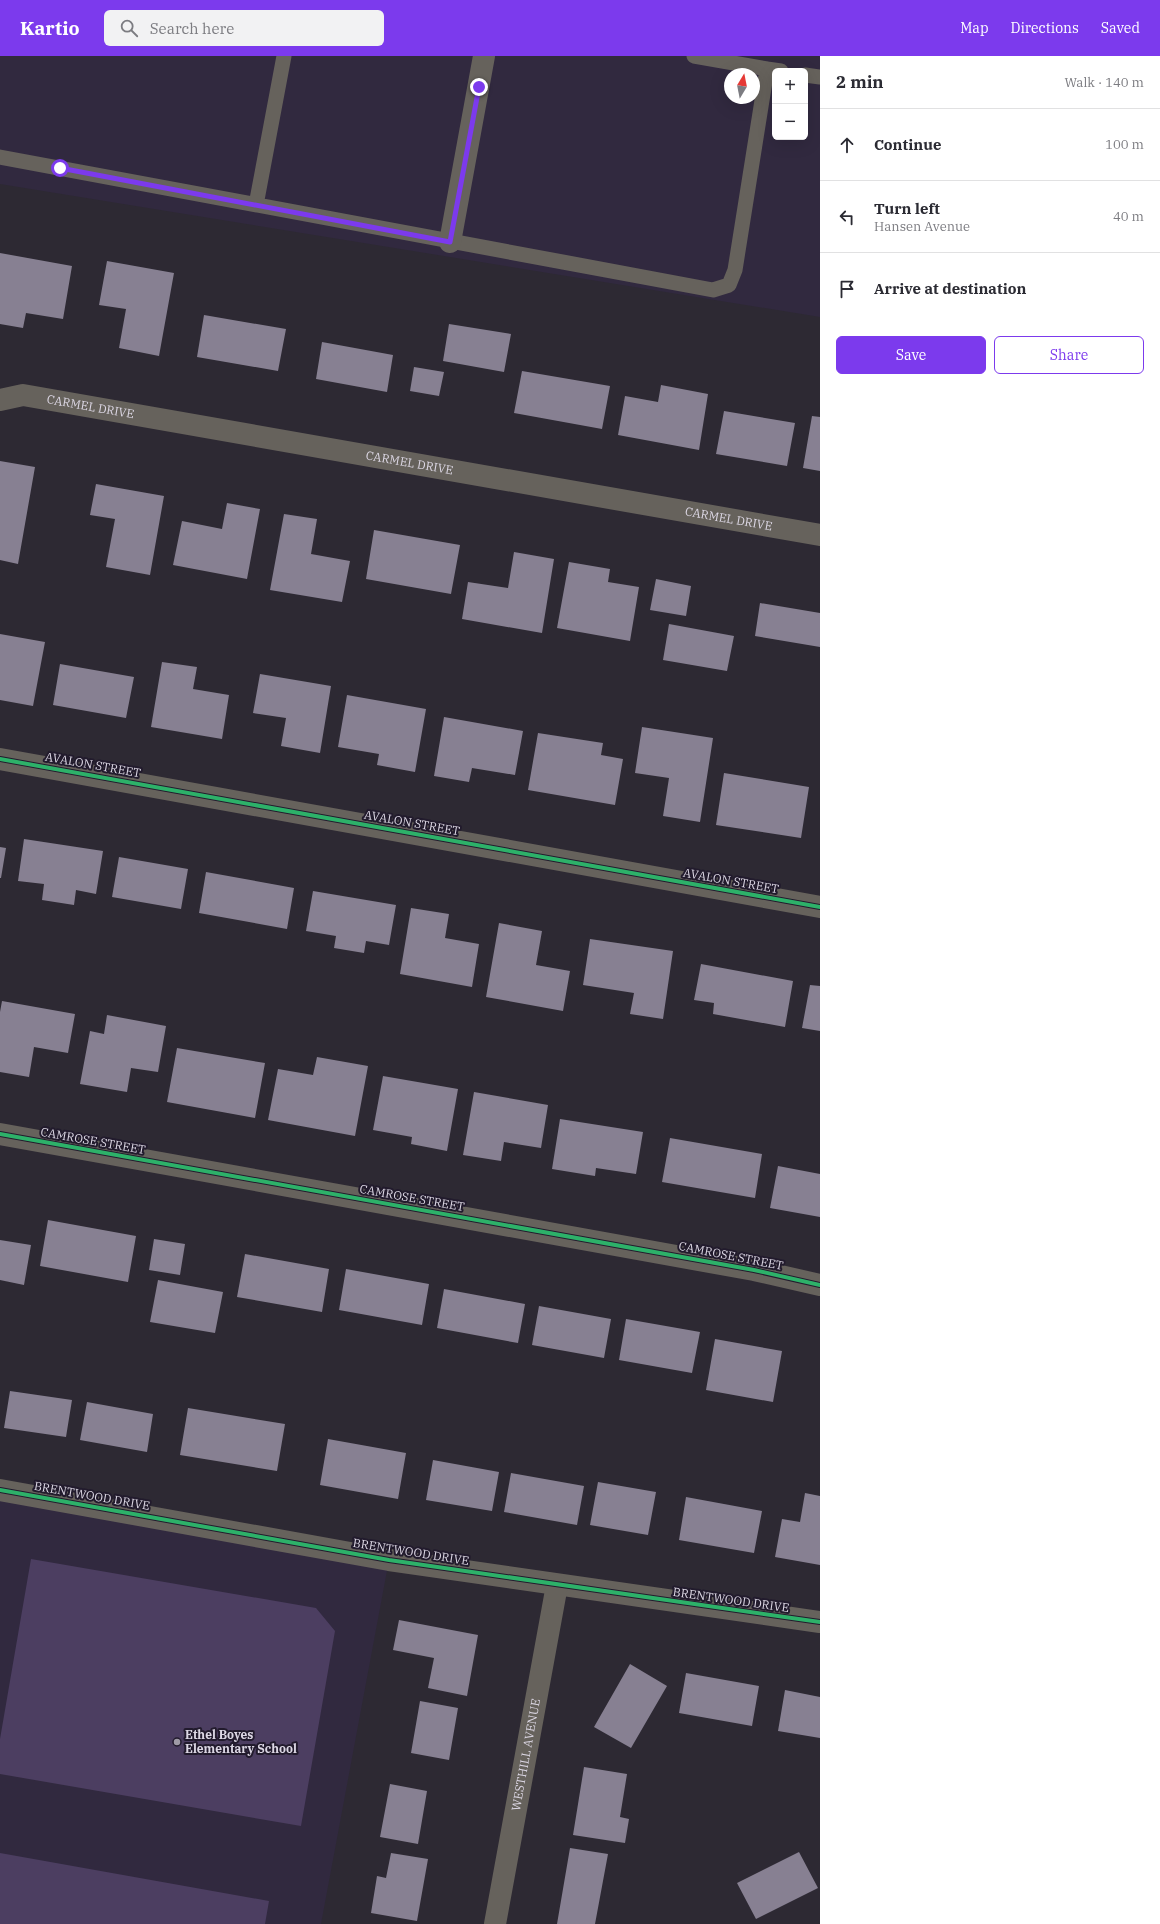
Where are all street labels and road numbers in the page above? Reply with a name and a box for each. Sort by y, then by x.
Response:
street label: CARMEL DRIVE [46,391,135,421]
street label: CARMEL DRIVE [365,447,454,477]
street label: CARMEL DRIVE [684,503,774,533]
street label: AVALON STREET [44,749,142,780]
street label: AVALON STREET [363,807,461,838]
street label: AVALON STREET [682,865,780,896]
street label: CAMROSE STREET [39,1124,147,1157]
street label: CAMROSE STREET [358,1181,466,1214]
street label: CAMROSE STREET [677,1238,785,1273]
street label: BRENTWOOD DRIVE [33,1478,151,1513]
street label: BRENTWOOD DRIVE [352,1535,470,1568]
street label: BRENTWOOD DRIVE [672,1584,790,1615]
street label: WESTHILL AVENUE [508,1697,543,1812]

